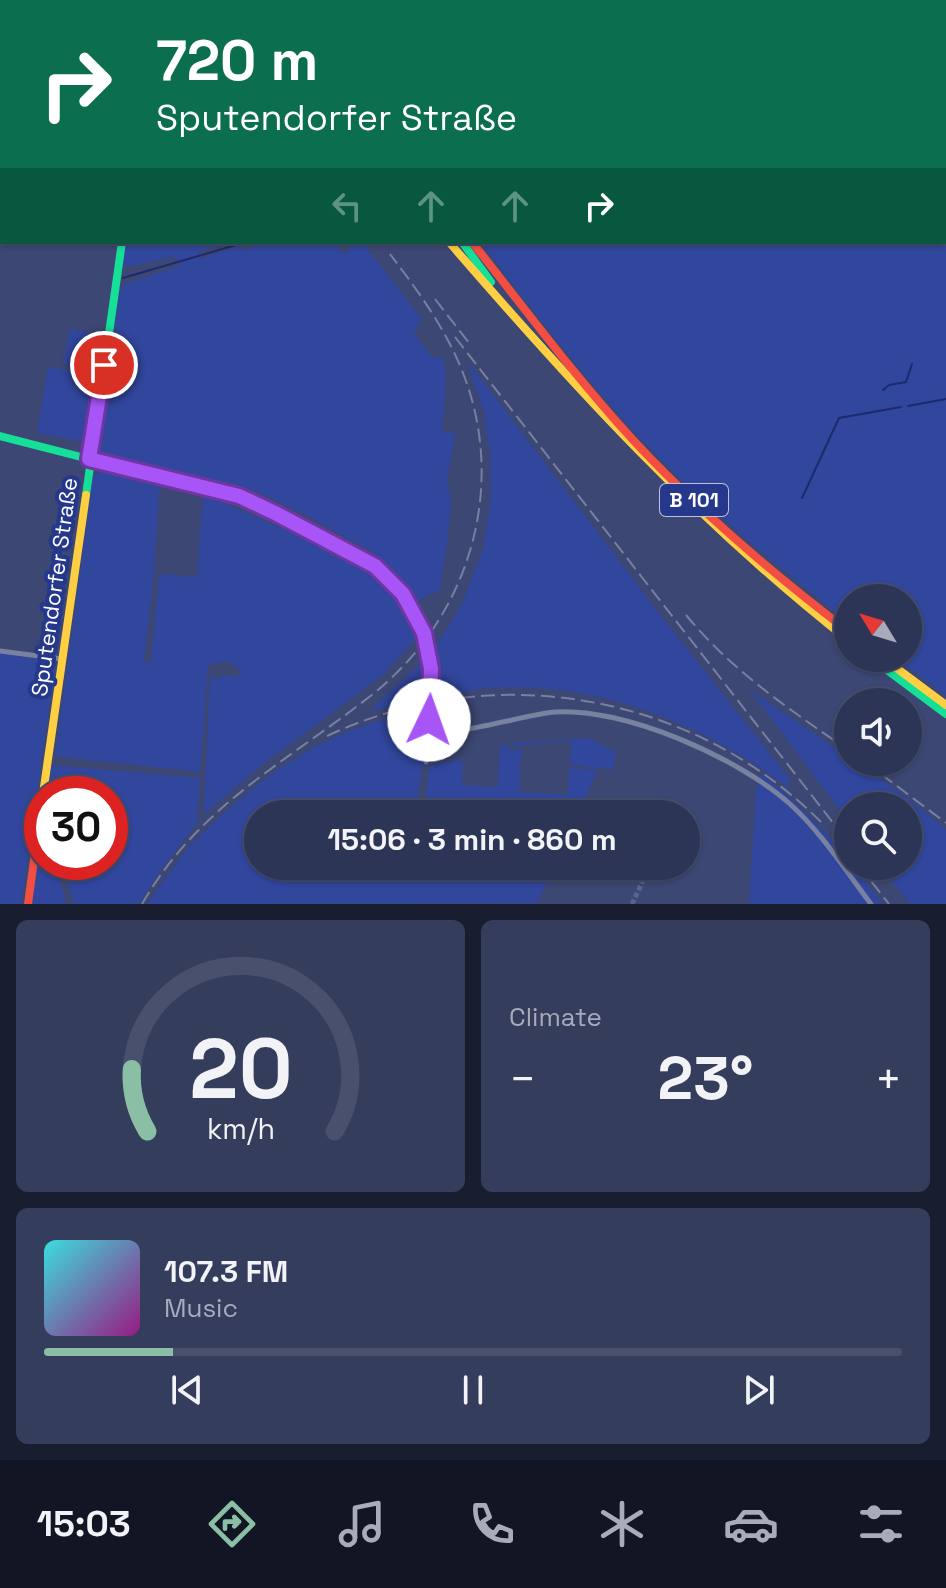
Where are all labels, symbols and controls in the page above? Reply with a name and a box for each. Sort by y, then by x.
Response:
text: 720 m [156,25,318,96]
icon: right [24,32,128,136]
text: Sputendorfer Straße [156,95,517,141]
icon: left [325,184,369,228]
icon: ahead [409,184,453,228]
icon: ahead [493,184,537,228]
icon: right [577,184,621,228]
pin [70,331,138,399]
icon: arrive [82,343,126,387]
street label: Sputendorfer Straße [25,476,83,698]
road number: B 101 [660,484,728,516]
north arrow [834,584,922,672]
map controls [834,584,922,880]
position arrow [387,678,471,762]
button: sound [834,688,922,776]
speed limit sign: 30 [24,776,128,880]
button: search [834,792,922,880]
text: 15:06 · 3 min · 860 m [327,820,617,859]
text: Climate [509,1000,602,1034]
text: 20 [189,1016,292,1122]
text: 23° [658,1040,753,1117]
text: − [509,1051,536,1107]
text: + [875,1051,902,1107]
text: km/h [206,1111,275,1147]
text: 107.3 FM [164,1252,288,1291]
text: Music [164,1291,238,1325]
icon: previous [165,1368,209,1412]
icon: pause [451,1368,495,1412]
icon: next [737,1368,781,1412]
icon: directions [204,1496,260,1552]
icon: music [334,1496,390,1552]
icon: phone [464,1496,520,1552]
icon: climate [594,1496,650,1552]
icon: car [723,1496,779,1552]
icon: filters [853,1496,909,1552]
text: 15:03 [37,1501,131,1547]

